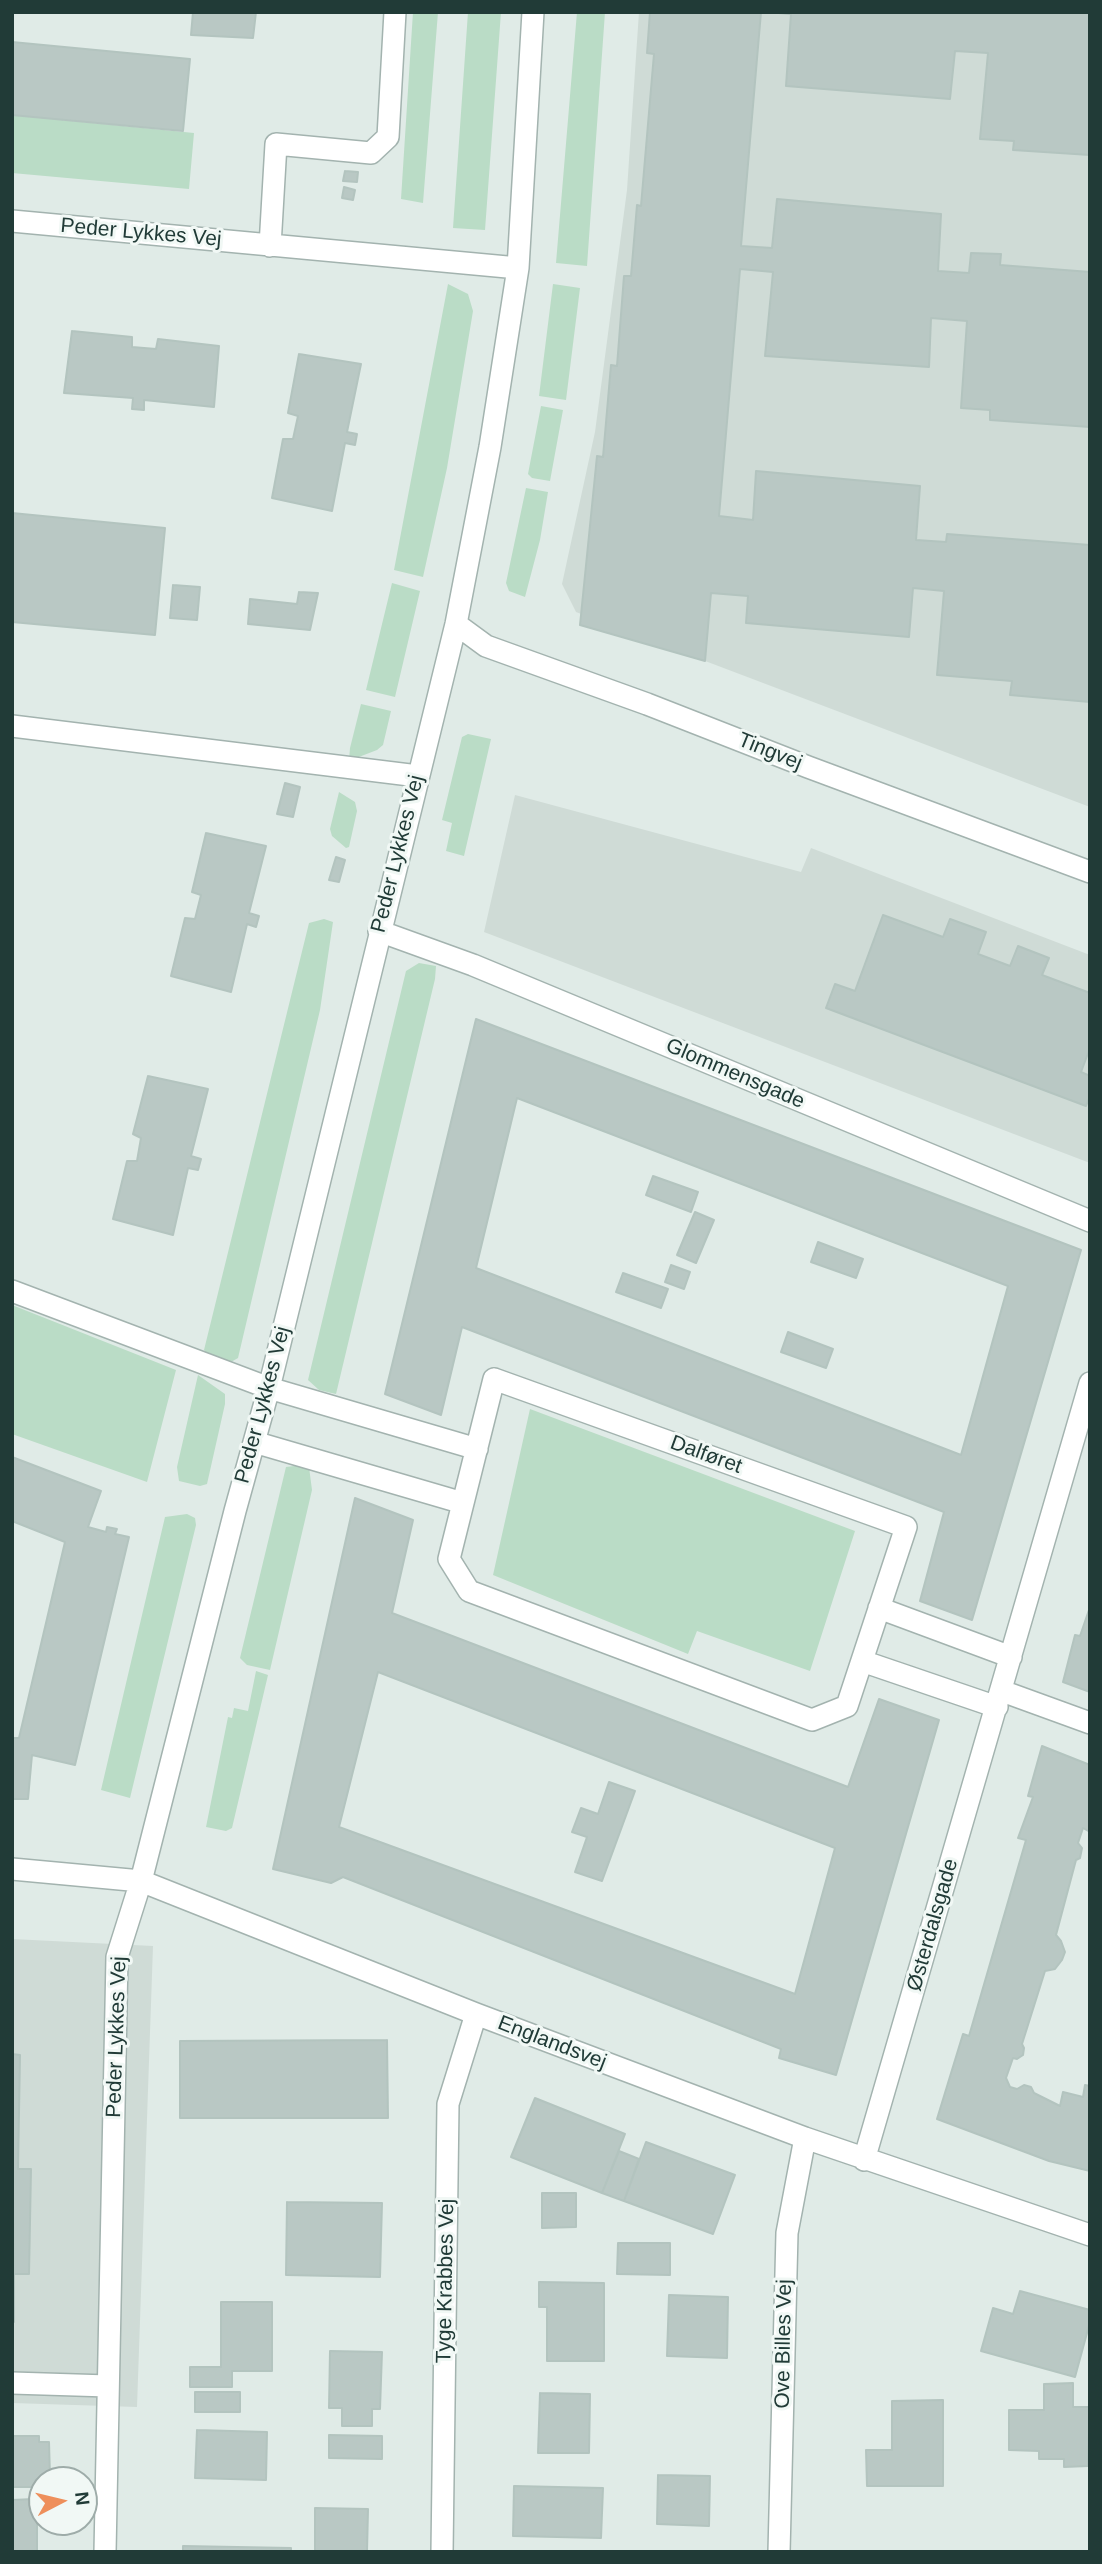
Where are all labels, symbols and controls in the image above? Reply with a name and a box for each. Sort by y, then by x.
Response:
street label: Peder Lykkes Vej [59,213,223,253]
street label: Tingvej [734,728,806,776]
street label: Peder Lykkes Vej [366,773,430,935]
street label: Glommensgade [662,1033,808,1115]
street label: Peder Lykkes Vej [230,1324,296,1486]
street label: Dalføret [667,1430,745,1480]
street label: Østerdalsgade [902,1856,964,1994]
street label: Peder Lykkes Vej [102,1956,132,2118]
street label: Englandsvej [494,2011,610,2075]
street label: Tyge Krabbes Vej [432,2198,460,2364]
street label: Ove Billes Vej [770,2279,798,2409]
north arrow [28,2466,98,2536]
text: N [71,2491,94,2507]

